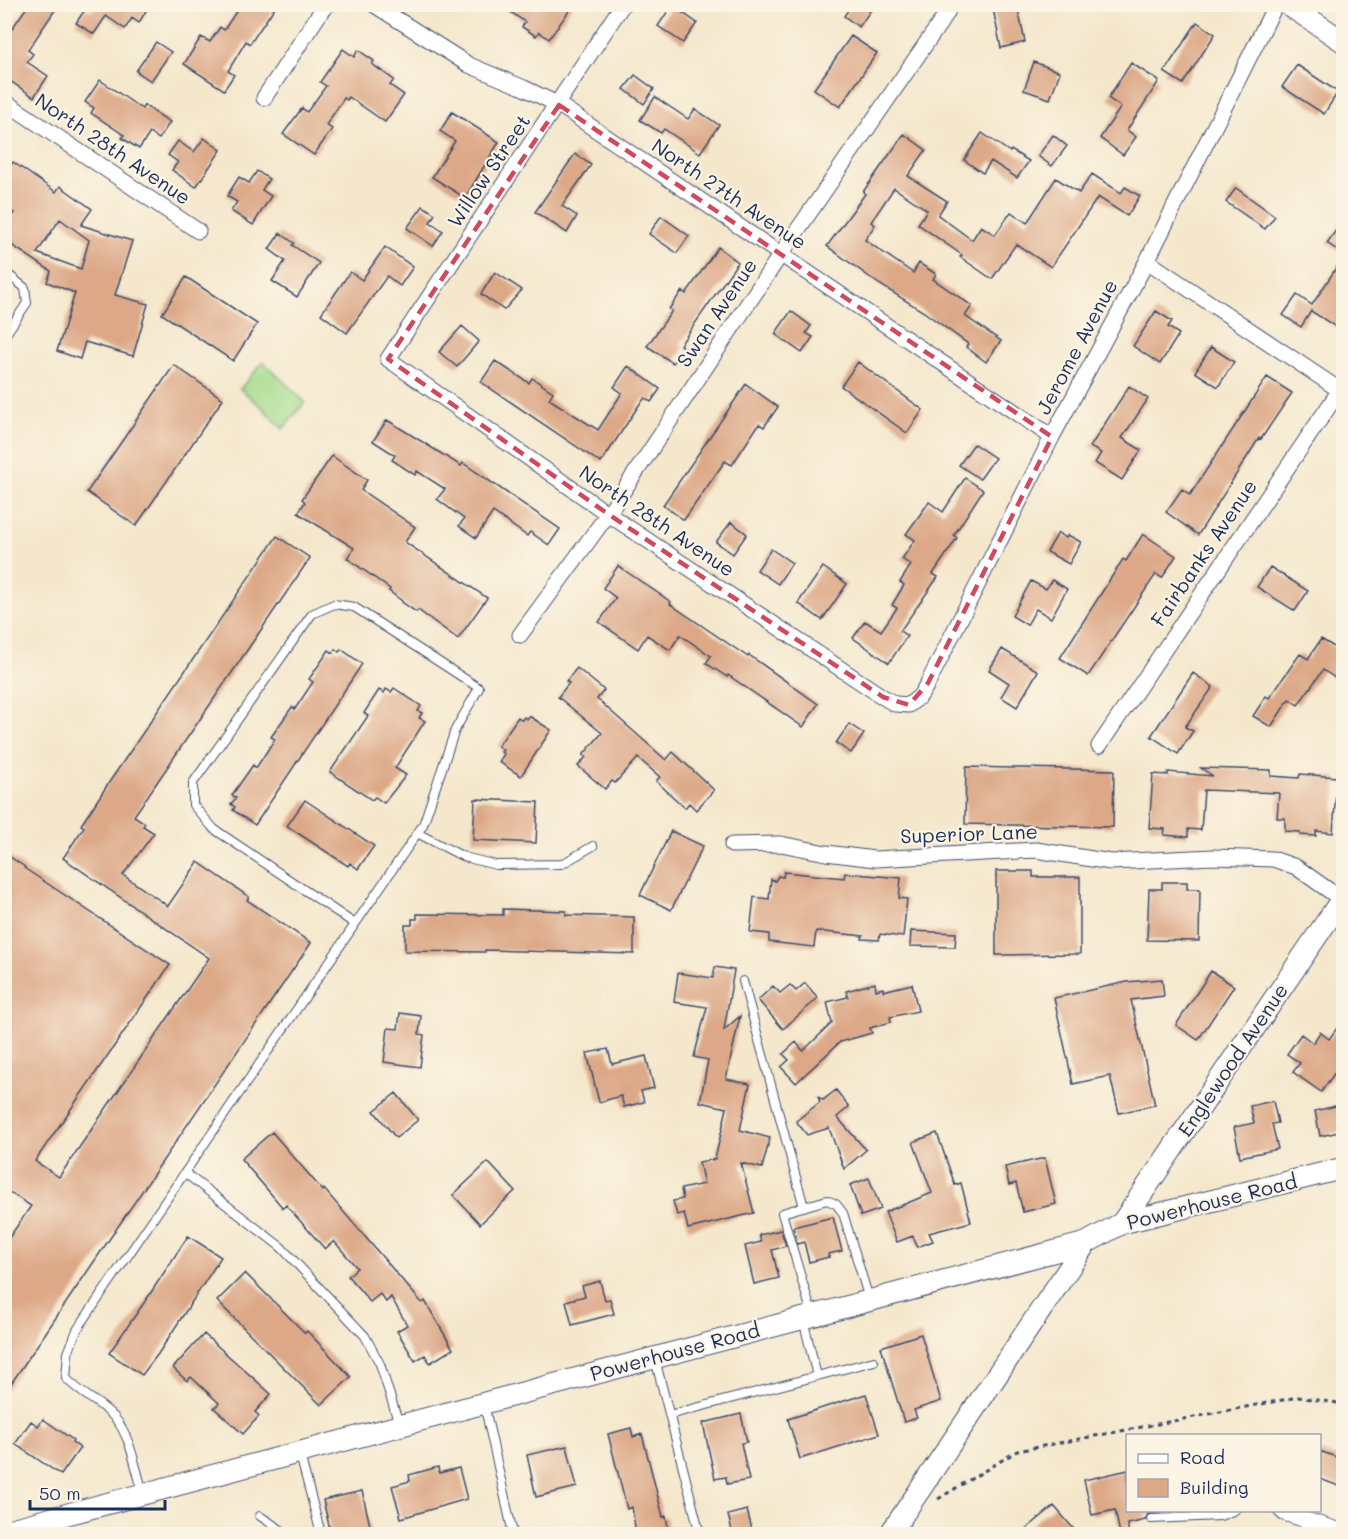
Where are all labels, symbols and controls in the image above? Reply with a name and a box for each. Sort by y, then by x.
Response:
street label: North 28th Avenue [31,86,196,210]
street label: Willow Street [441,109,536,232]
street label: North 27th Avenue [647,132,812,255]
street label: Swan Avenue [670,253,762,372]
street label: Jerome Avenue [1030,275,1123,418]
street label: North 28th Avenue [575,458,740,582]
street label: Fairbanks Avenue [1144,474,1262,631]
street label: Superior Lane [900,818,1038,848]
street label: Englewood Avenue [1171,978,1293,1141]
street label: Powerhouse Road [1124,1167,1300,1235]
street label: Powerhouse Road [587,1316,762,1386]
legend [1126,1434,1321,1512]
text: Road [1180,1445,1225,1469]
scale bar [30,1473,165,1511]
text: Building [1180,1475,1248,1499]
text: 50 m [39,1481,81,1505]

